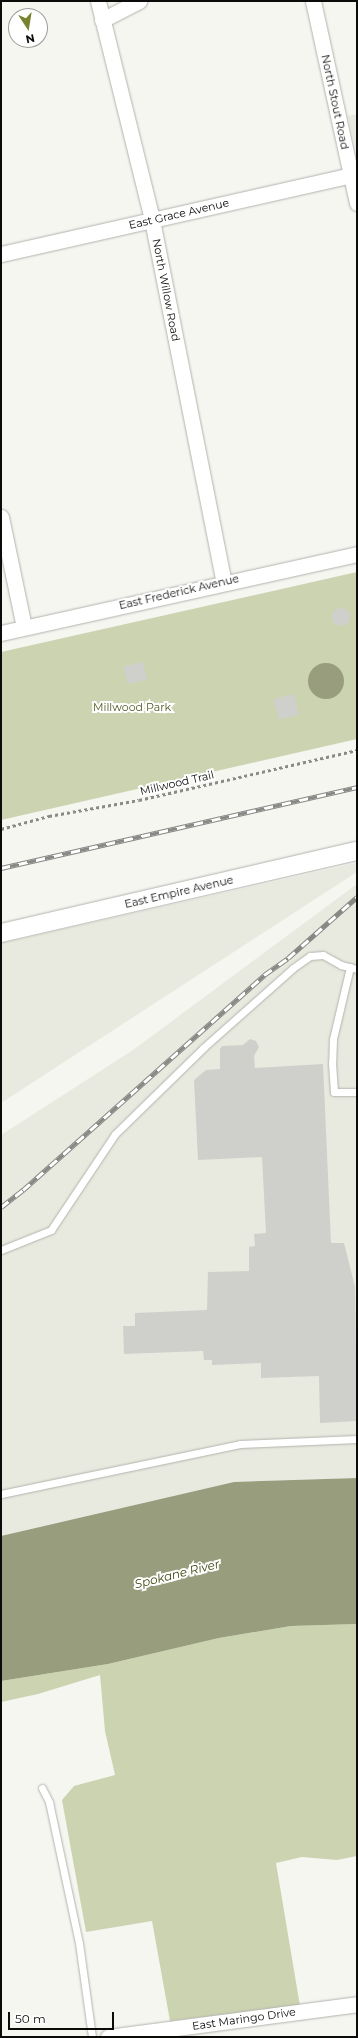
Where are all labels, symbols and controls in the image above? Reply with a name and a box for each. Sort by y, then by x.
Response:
north arrow [8,8,48,48]
text: N [24,31,36,47]
street label: North Stout Road [318,53,352,151]
street label: East Grace Avenue [128,196,230,232]
street label: North Willow Road [150,238,182,342]
street label: East Frederick Avenue [118,572,240,612]
park label: Millwood Park [93,700,171,714]
street label: Millwood Trail [139,768,215,798]
street label: East Empire Avenue [123,873,235,911]
water label: Spokane River [133,1557,221,1591]
scale bar [10,2004,116,2030]
street label: East Maringo Drive [191,2005,297,2033]
text: 50 m [15,2011,46,2026]

